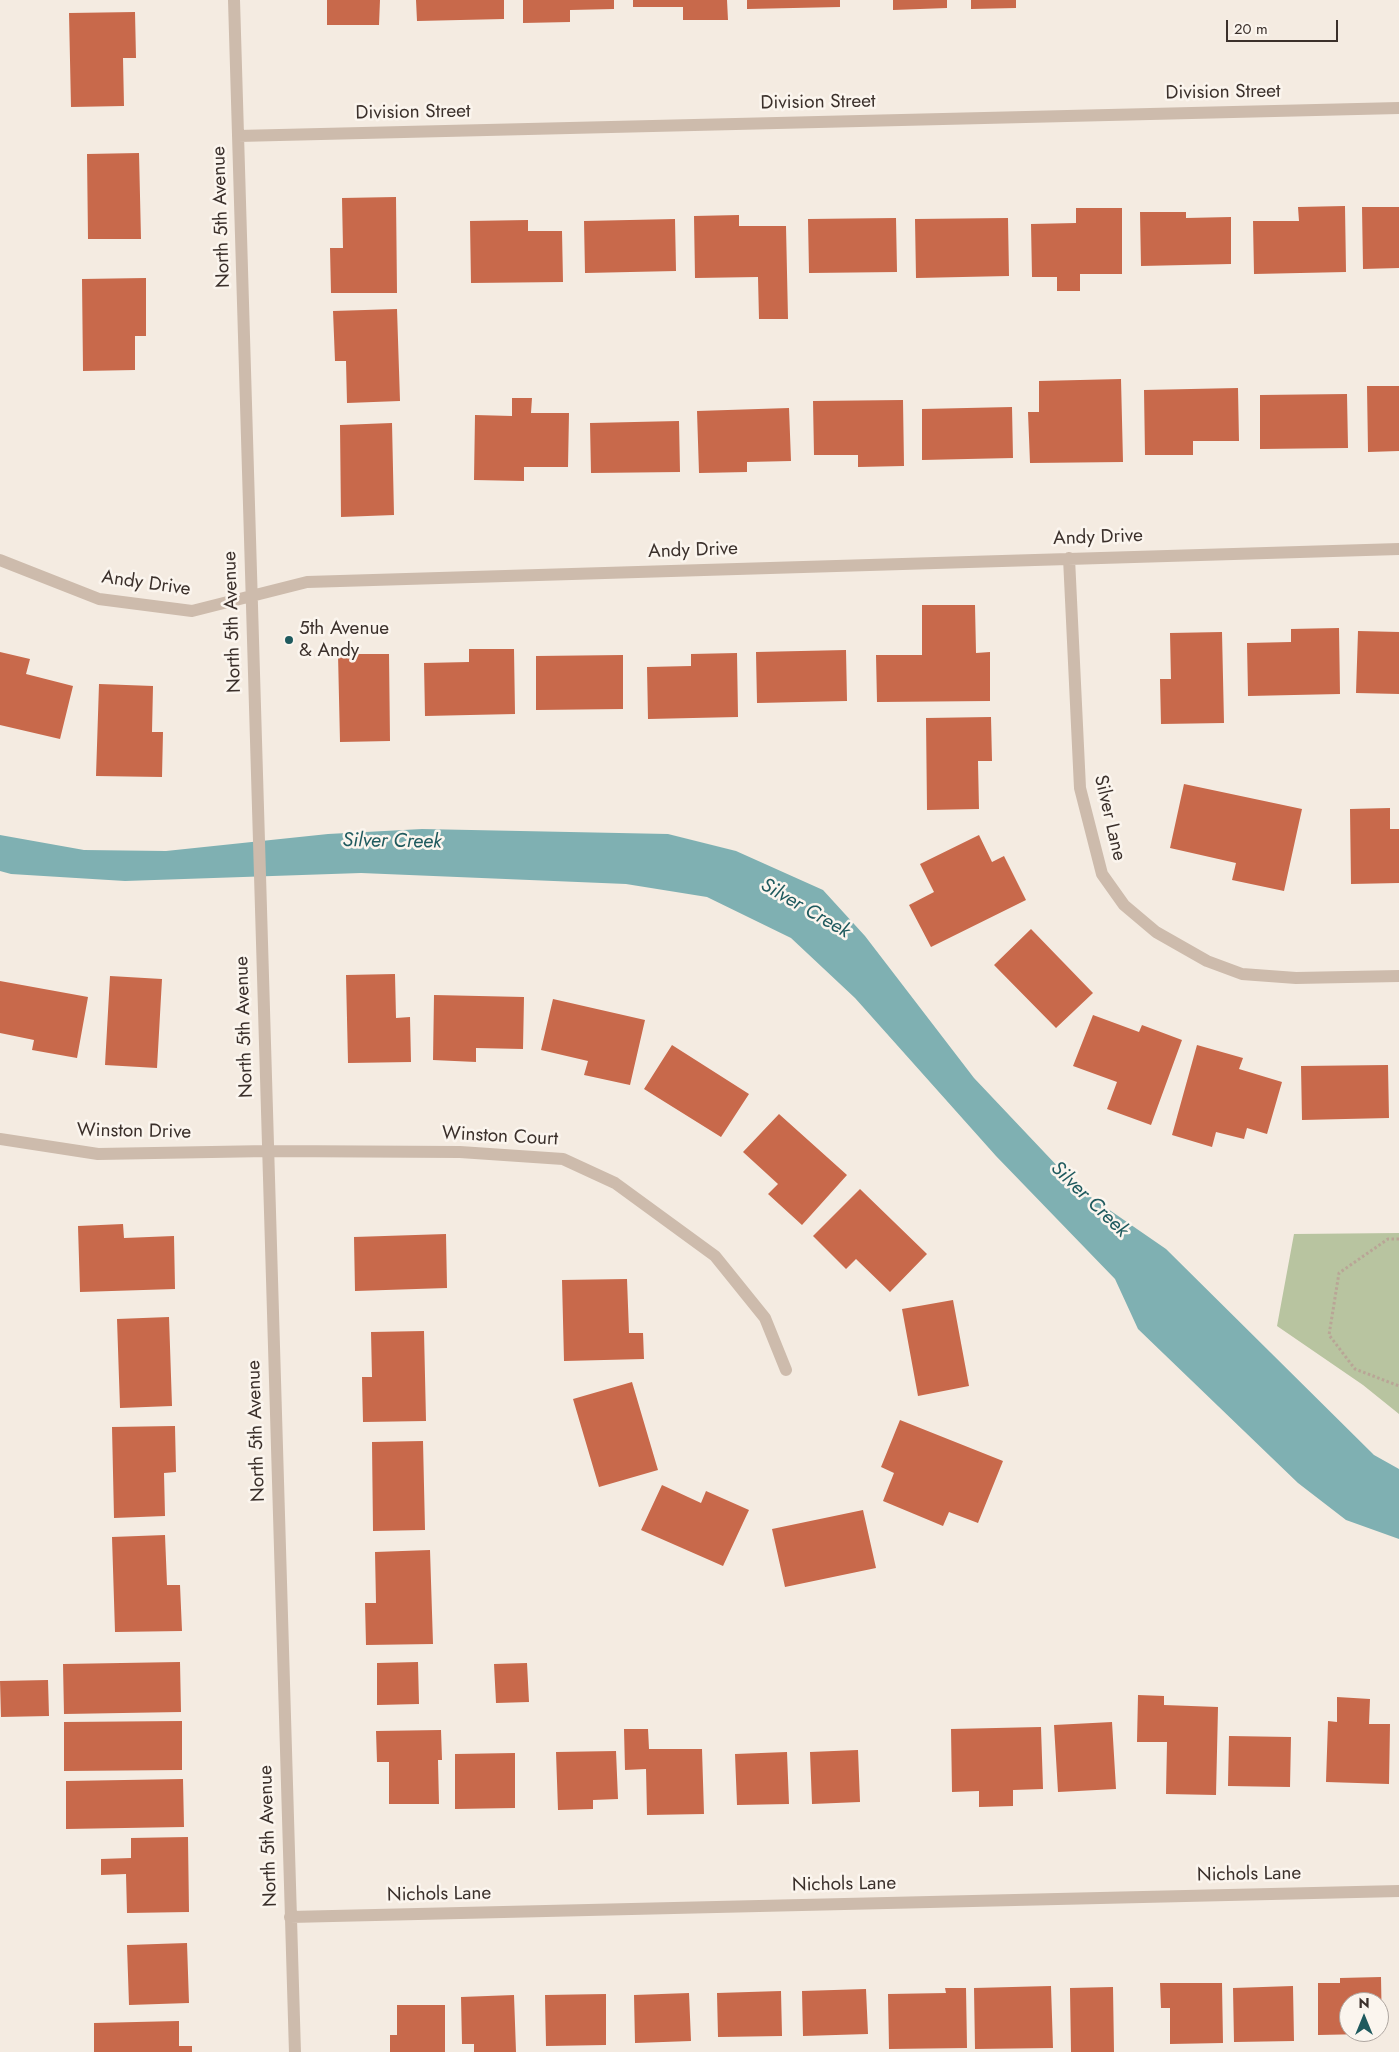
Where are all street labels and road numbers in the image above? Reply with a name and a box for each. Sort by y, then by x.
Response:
street label: Division Street [1165,81,1281,105]
street label: Division Street [760,91,876,115]
street label: Division Street [355,101,471,125]
street label: North 5th Avenue [208,146,236,288]
street label: Andy Drive [1053,525,1143,551]
street label: Andy Drive [648,538,738,564]
street label: North 5th Avenue [219,551,247,693]
street label: Andy Drive [100,566,192,602]
street label: Silver Lane [1088,773,1130,863]
street label: North 5th Avenue [231,956,259,1098]
street label: Winston Drive [77,1120,191,1144]
street label: Winston Court [441,1123,559,1151]
street label: North 5th Avenue [243,1360,271,1502]
street label: North 5th Avenue [255,1765,283,1907]
street label: Nichols Lane [1197,1863,1301,1887]
street label: Nichols Lane [792,1873,896,1897]
street label: Nichols Lane [387,1883,491,1907]

